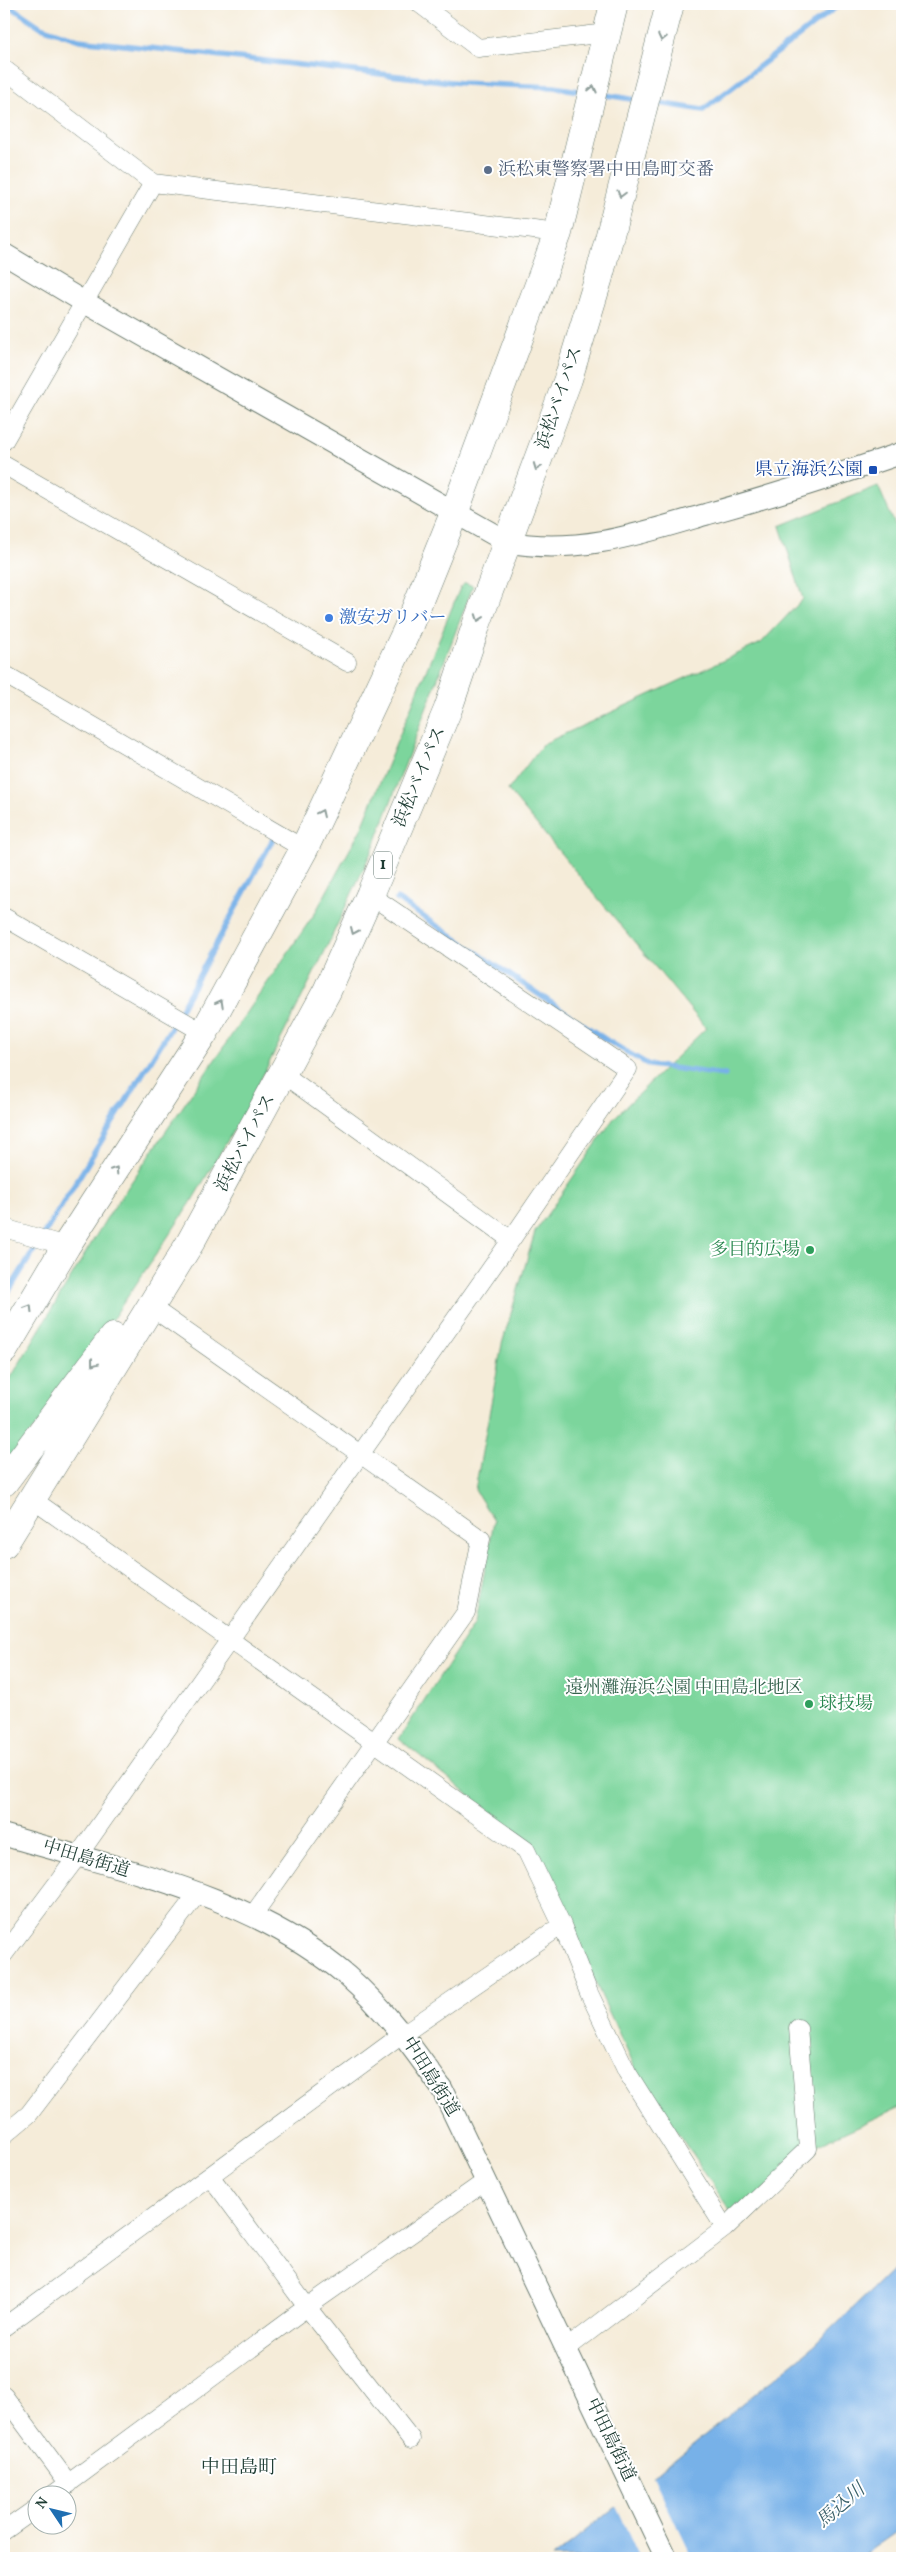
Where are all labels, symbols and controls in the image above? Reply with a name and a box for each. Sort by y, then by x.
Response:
one-way arrow [657,33,668,42]
one-way arrow [587,85,598,94]
place label: 浜松東警察署中田島町交番 [498,158,714,183]
marker: 浜松東警察署中田島町交番 [482,164,494,176]
one-way arrow [617,190,627,198]
street label: 浜松バイパス [531,343,589,453]
place label: 県立海浜公園 [755,458,863,483]
one-way arrow [533,462,543,470]
marker: 県立海浜公園 [867,464,879,476]
place label: 激安ガリバー [339,606,446,631]
marker: 激安ガリバー [323,612,335,624]
one-way arrow [475,614,485,622]
street label: 浜松バイパス [387,723,453,831]
one-way arrow [315,810,325,819]
road number: 1 [374,852,392,878]
one-way arrow [350,926,360,935]
one-way arrow [214,1000,224,1009]
street label: 浜松バイパス [210,1090,282,1196]
one-way arrow [109,1167,118,1176]
place label: 多目的広場 [710,1238,800,1263]
marker: 多目的広場 [804,1244,816,1256]
one-way arrow [22,1305,32,1314]
one-way arrow [91,1357,100,1367]
park label: 遠州灘海浜公園 中田島北地区 [565,1676,803,1701]
place label: 球技場 [819,1692,873,1717]
marker: 球技場 [803,1698,815,1710]
street label: 中田島街道 [39,1834,133,1884]
street label: 中田島街道 [396,2032,464,2122]
street label: 中田島街道 [579,2394,641,2486]
district label: 中田島町 [201,2455,277,2481]
water label: 馬込川 [811,2476,873,2535]
north arrow [28,2484,78,2534]
text: N [32,2494,53,2513]

